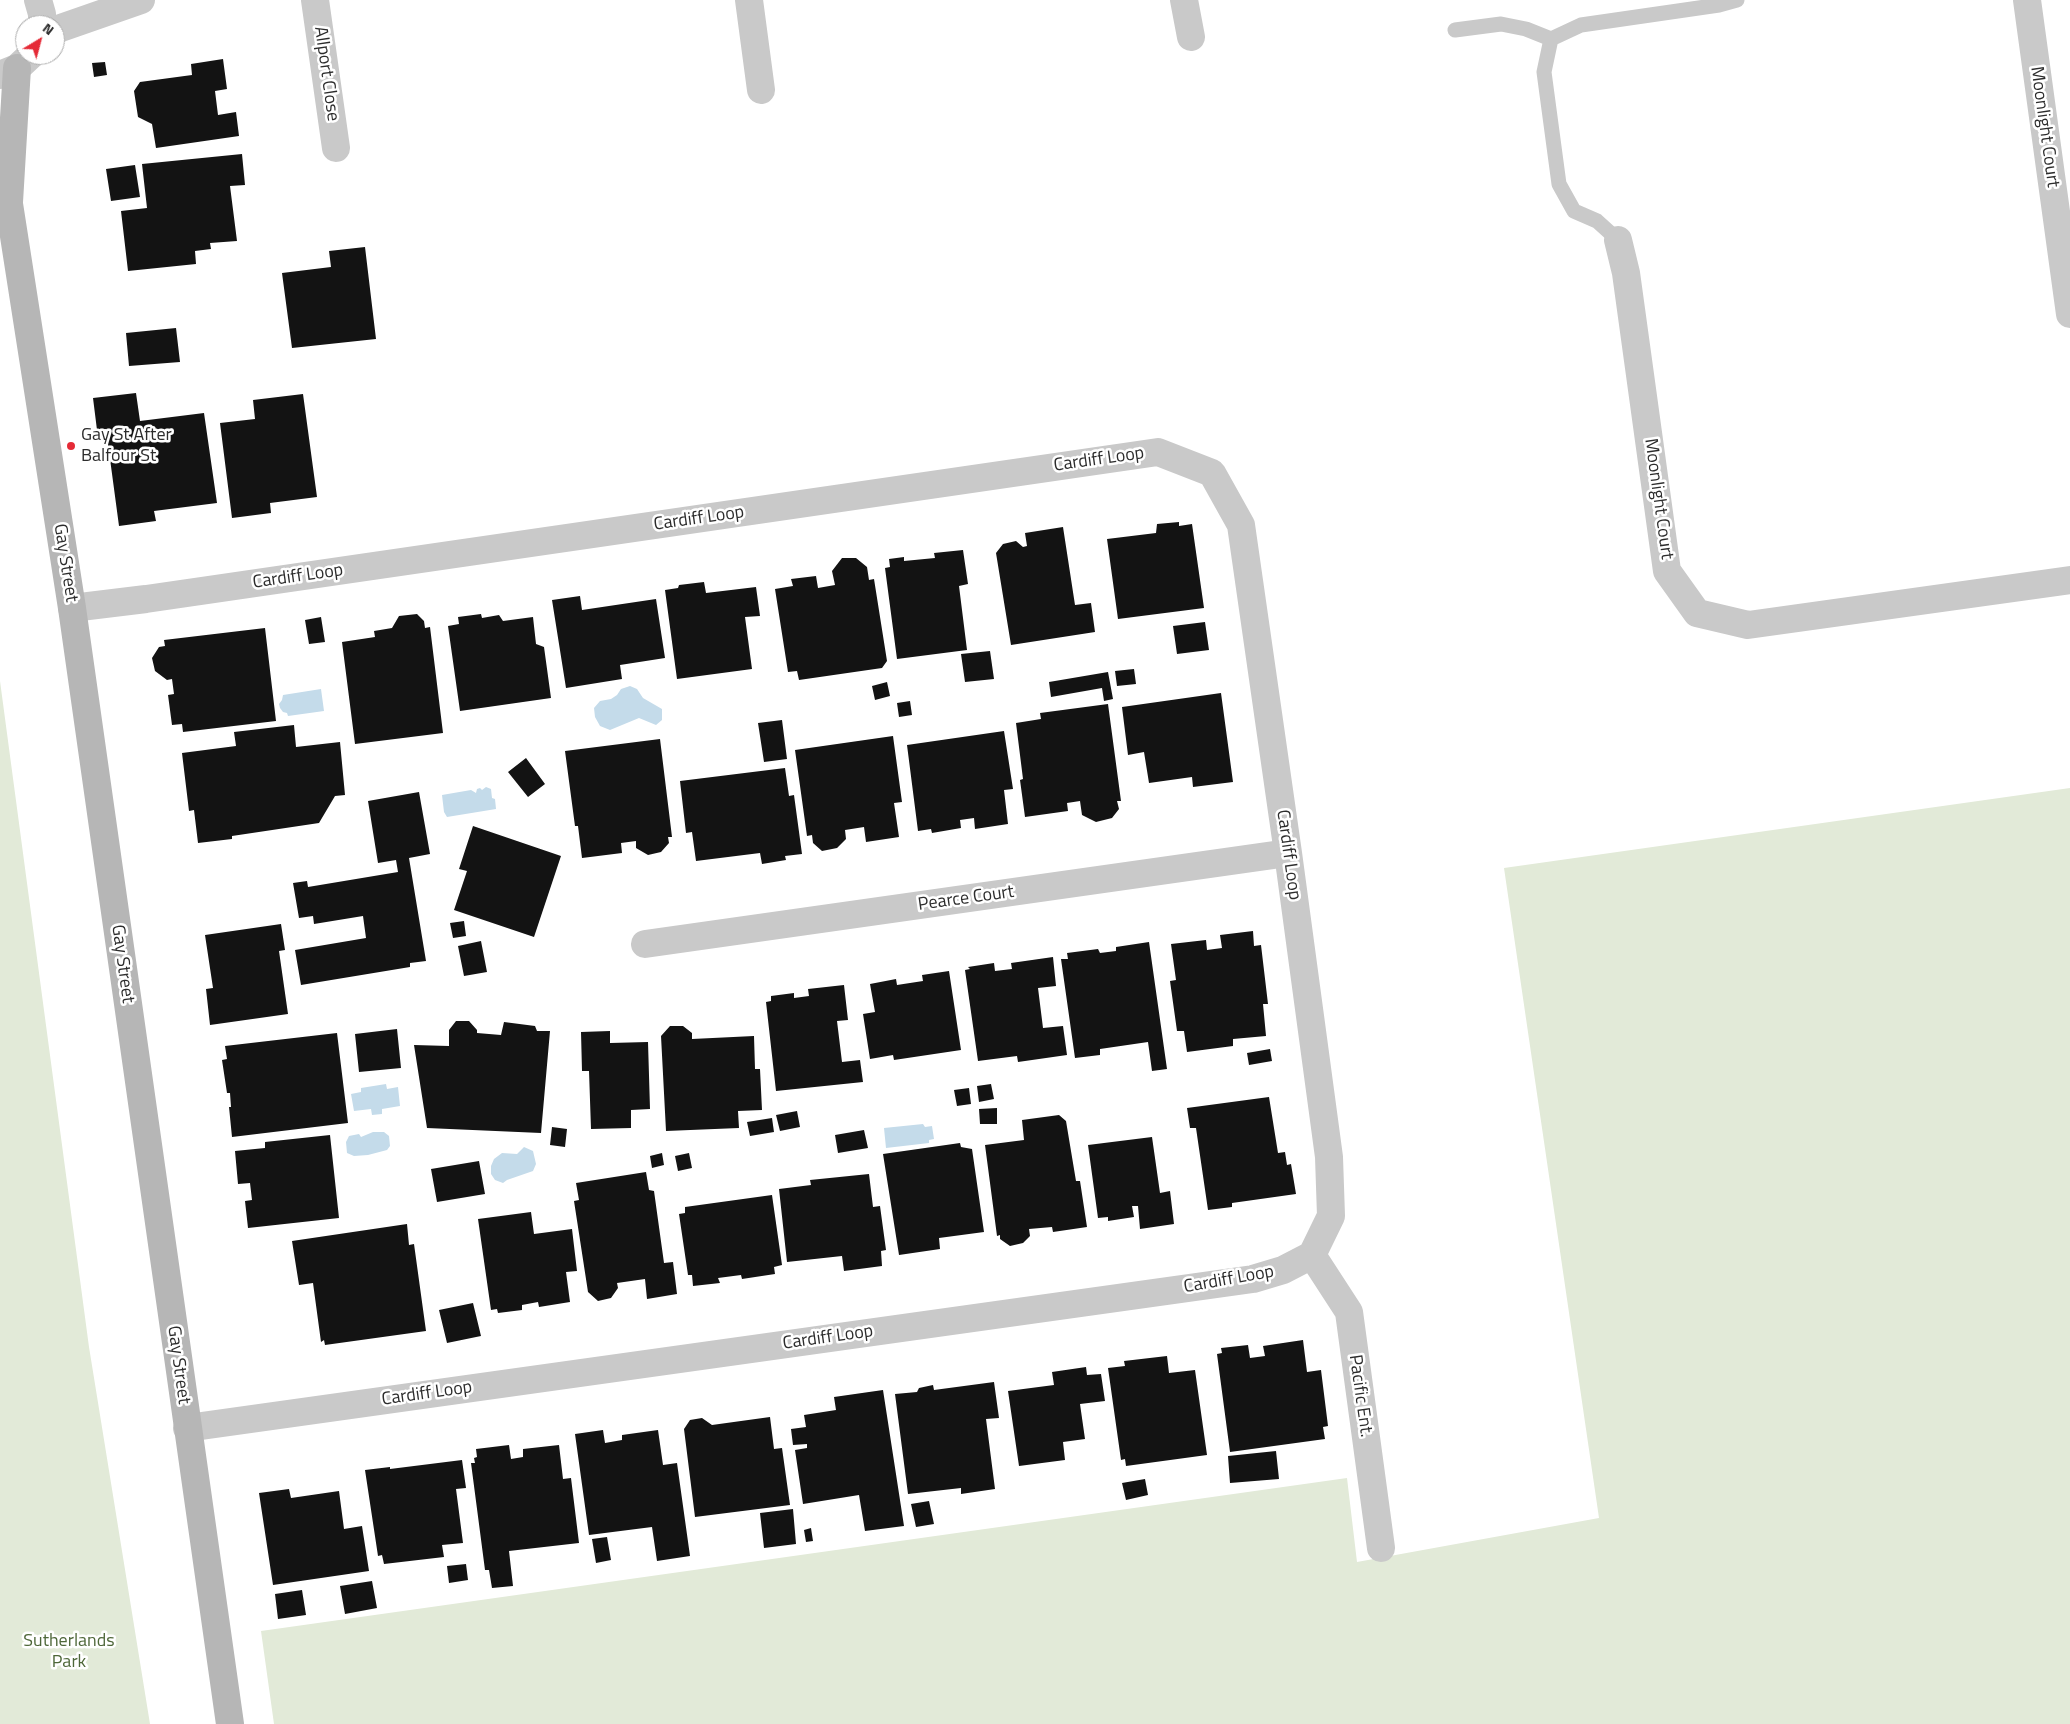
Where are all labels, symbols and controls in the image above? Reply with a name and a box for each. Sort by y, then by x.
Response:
north arrow [15,15,65,65]
text: N [39,17,59,40]
street label: Allport Close [309,25,343,123]
street label: Moonlight Court [2025,65,2063,189]
place label: Gay St After Balfour St [81,425,172,468]
street label: Moonlight Court [1639,437,1677,561]
marker: Gay St After Balfour St [65,440,77,452]
street label: Cardiff Loop [1052,443,1146,477]
street label: Cardiff Loop [652,502,746,536]
street label: Gay Street [48,522,82,604]
street label: Cardiff Loop [251,560,345,594]
street label: Cardiff Loop [1271,808,1305,902]
street label: Pearce Court [917,882,1015,916]
street label: Gay Street [106,923,138,1005]
street label: Cardiff Loop [1182,1261,1276,1299]
street label: Cardiff Loop [781,1321,875,1355]
street label: Gay Street [162,1324,194,1406]
street label: Pacific Ent. [1344,1353,1376,1439]
street label: Cardiff Loop [380,1377,474,1411]
park label: Sutherlands Park [23,1631,115,1674]

